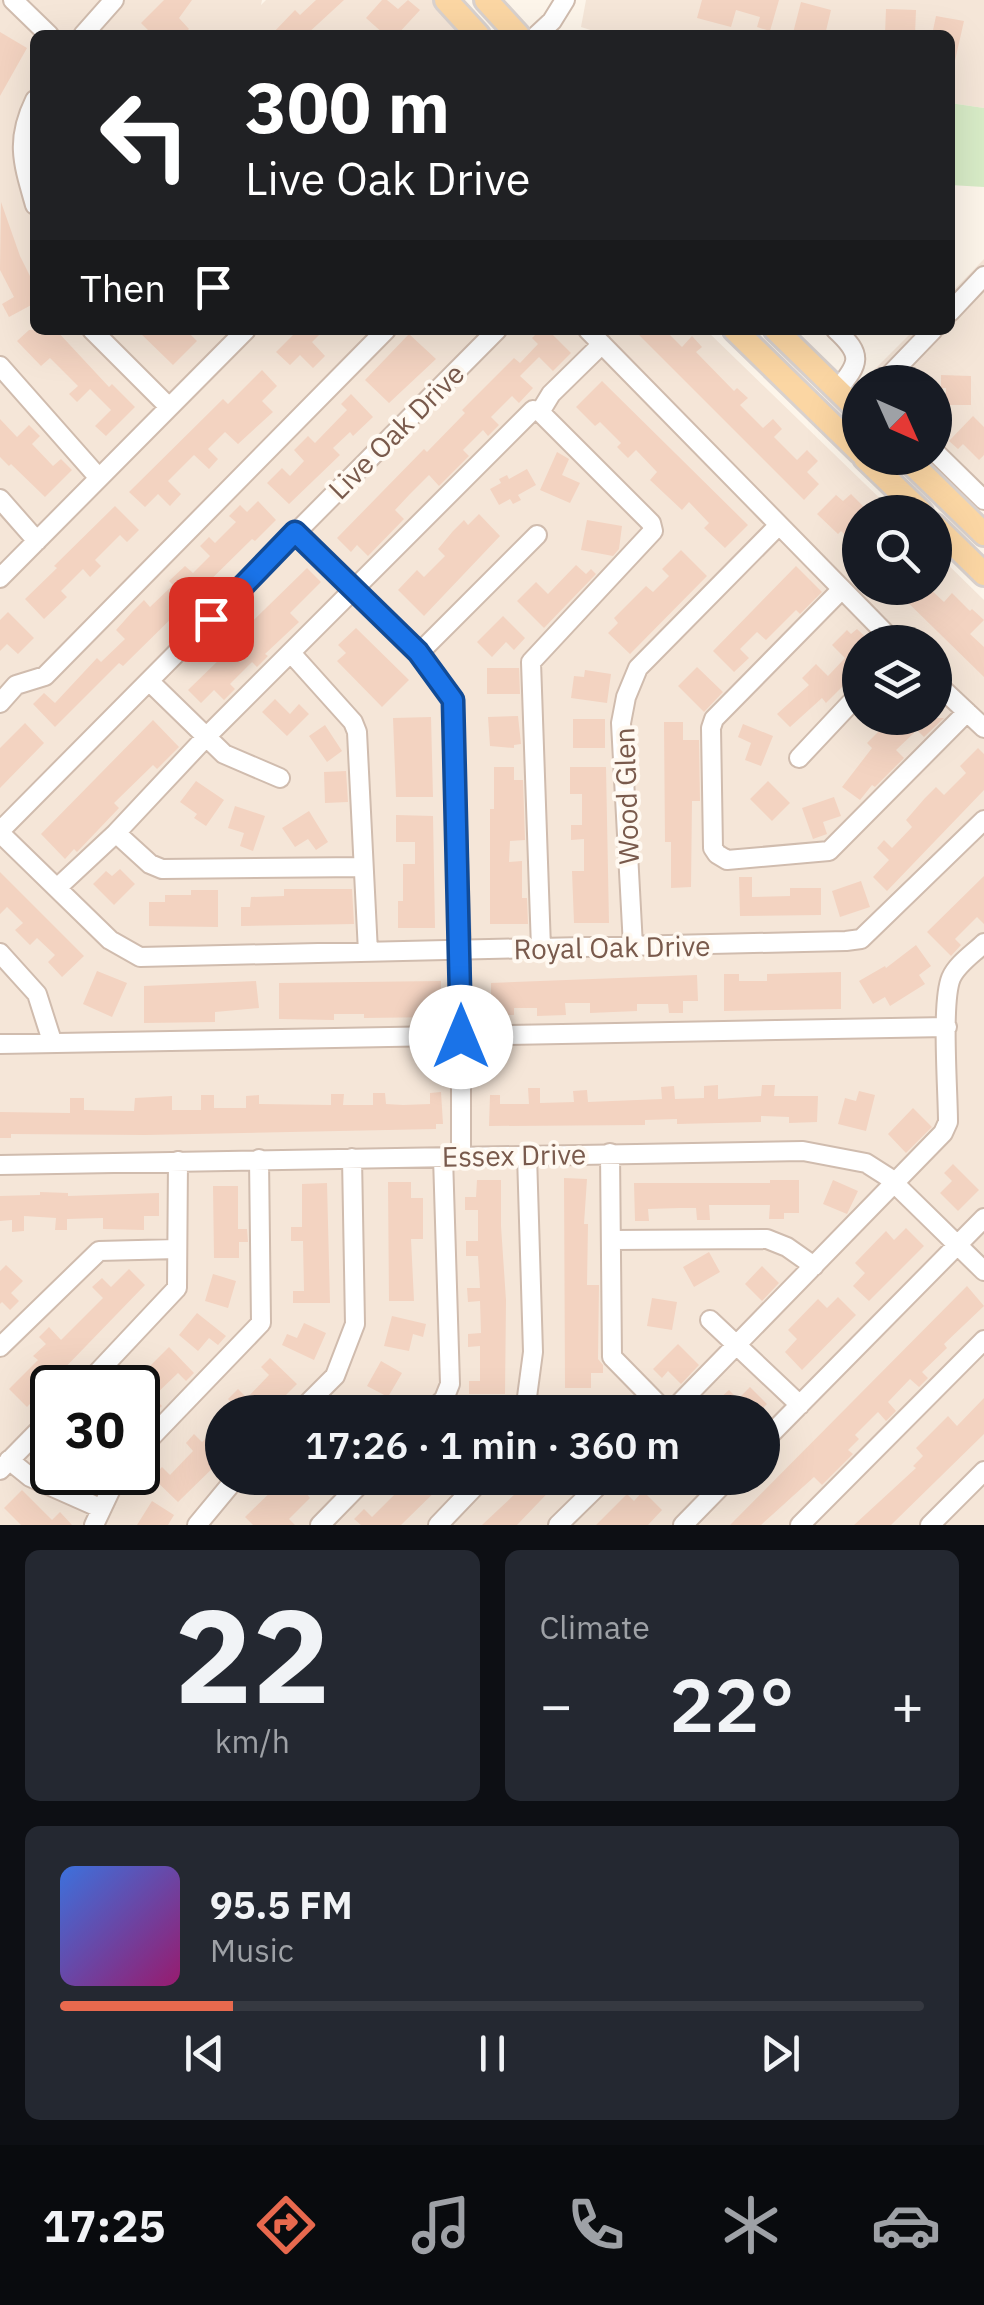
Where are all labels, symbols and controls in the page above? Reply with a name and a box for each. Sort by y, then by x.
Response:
text: 300 m [245,61,450,152]
icon: left [80,70,210,200]
text: Live Oak Drive [245,149,531,207]
icon: arrive [186,260,241,315]
text: Then [80,263,166,312]
street label: Live Oak Drive [320,355,472,507]
north arrow [842,365,952,475]
map controls [842,365,952,735]
button: search [842,495,952,605]
pin [169,577,254,662]
icon: arrive [184,592,239,647]
button: layers [842,625,952,735]
street label: Wood Glen [605,727,647,865]
street label: Royal Oak Drive [513,927,711,967]
position arrow [409,985,513,1089]
street label: Essex Drive [442,1135,586,1175]
speed limit sign: 30 [30,1365,160,1495]
text: 17:26 · 1 min · 360 m [305,1420,680,1469]
text: 22 [174,1570,330,1739]
text: Climate [540,1606,650,1648]
text: 22° [669,1655,794,1753]
text: − [540,1669,573,1740]
text: + [891,1669,924,1740]
text: km/h [215,1720,290,1762]
text: 95.5 FM [210,1880,353,1929]
text: Music [210,1929,294,1971]
icon: previous [177,2026,232,2081]
icon: pause [465,2026,520,2081]
icon: next [753,2026,808,2081]
icon: directions [251,2190,321,2260]
icon: music [406,2190,476,2260]
icon: phone [561,2190,631,2260]
icon: climate [716,2190,786,2260]
icon: car [871,2190,941,2260]
text: 17:25 [43,2196,165,2254]

